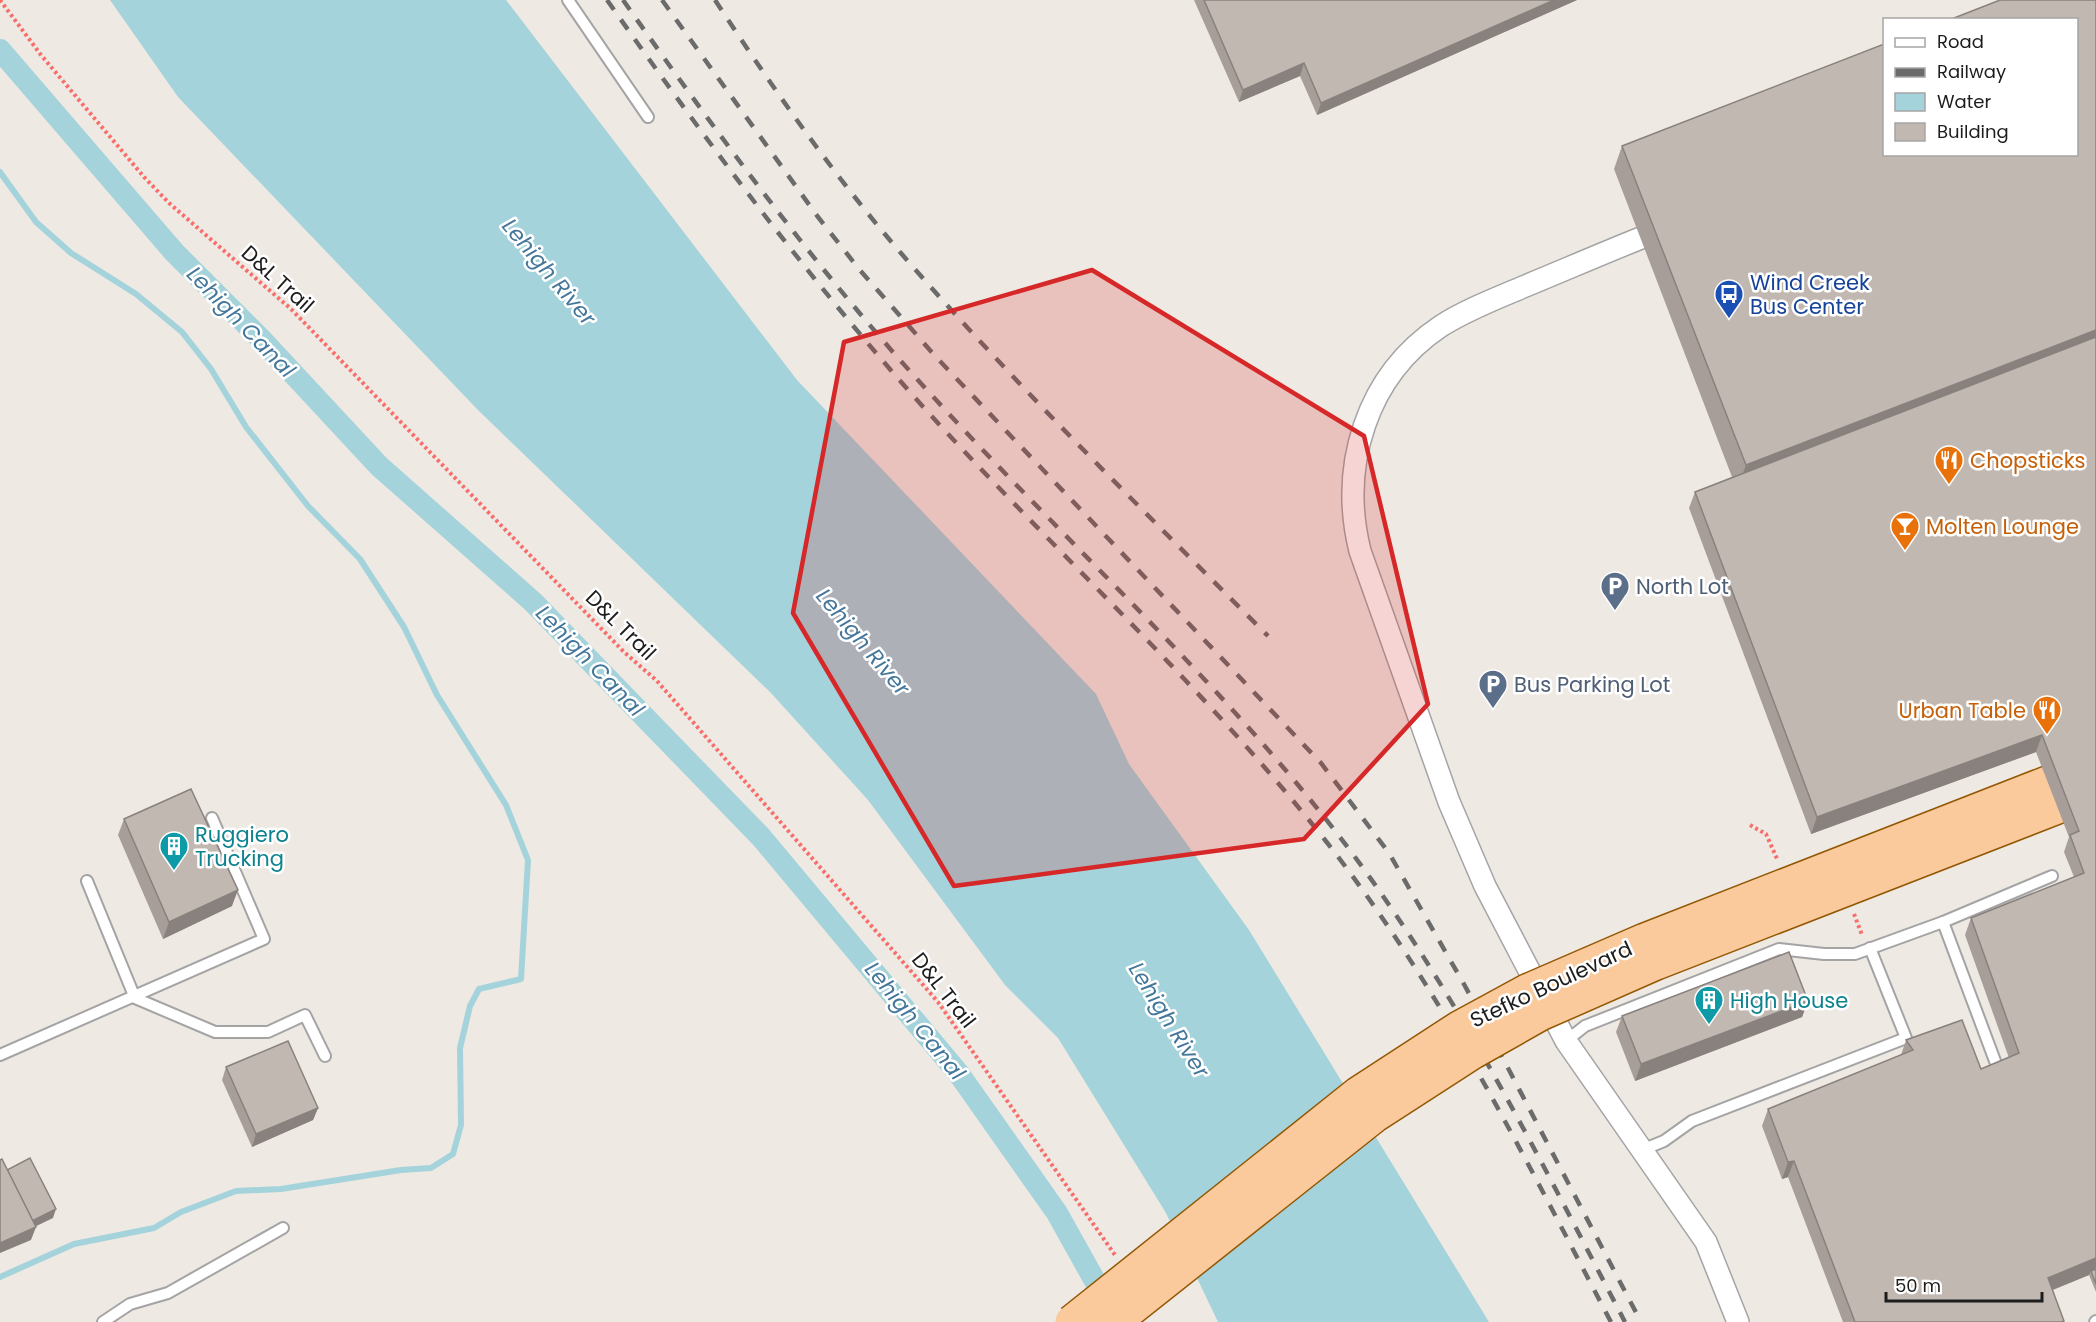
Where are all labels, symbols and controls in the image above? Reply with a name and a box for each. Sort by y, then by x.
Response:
legend [1883,18,2078,156]
text: Road [1937,29,1984,54]
text: Railway [1937,59,2006,84]
text: Water [1937,89,1991,114]
text: Building [1937,119,2009,144]
water label: Lehigh River [495,212,604,333]
street label: D&L Trail [235,239,321,319]
water label: Lehigh Canal [180,259,303,385]
place label: Wind Creek Bus Center [1750,268,1870,321]
bus stop icon: Wind Creek Bus Center [1713,278,1745,320]
restaurant icon: Chopsticks [1933,444,1965,486]
place label: Chopsticks [1970,446,2086,475]
bar icon: Molten Lounge [1889,510,1921,552]
place label: Molten Lounge [1926,512,2079,541]
parking icon: North Lot [1599,570,1631,612]
place label: North Lot [1636,572,1729,601]
water label: Lehigh River [809,582,918,703]
street label: D&L Trail [579,583,663,667]
water label: Lehigh Canal [529,598,652,724]
parking icon: Bus Parking Lot [1477,668,1509,710]
place label: Bus Parking Lot [1514,670,1670,699]
restaurant icon: Urban Table [2031,694,2063,736]
place label: Urban Table [1899,696,2026,725]
place label: Ruggiero Trucking [195,820,289,873]
building icon: Ruggiero Trucking [158,830,190,872]
street label: Stefko Boulevard [1465,934,1637,1034]
street label: D&L Trail [905,946,983,1034]
water label: Lehigh Canal [858,955,973,1087]
water label: Lehigh River [1121,956,1217,1084]
building icon: High House [1693,984,1725,1026]
place label: High House [1730,986,1848,1015]
scale bar [1886,1265,2042,1303]
text: 50 m [1895,1273,1941,1298]

